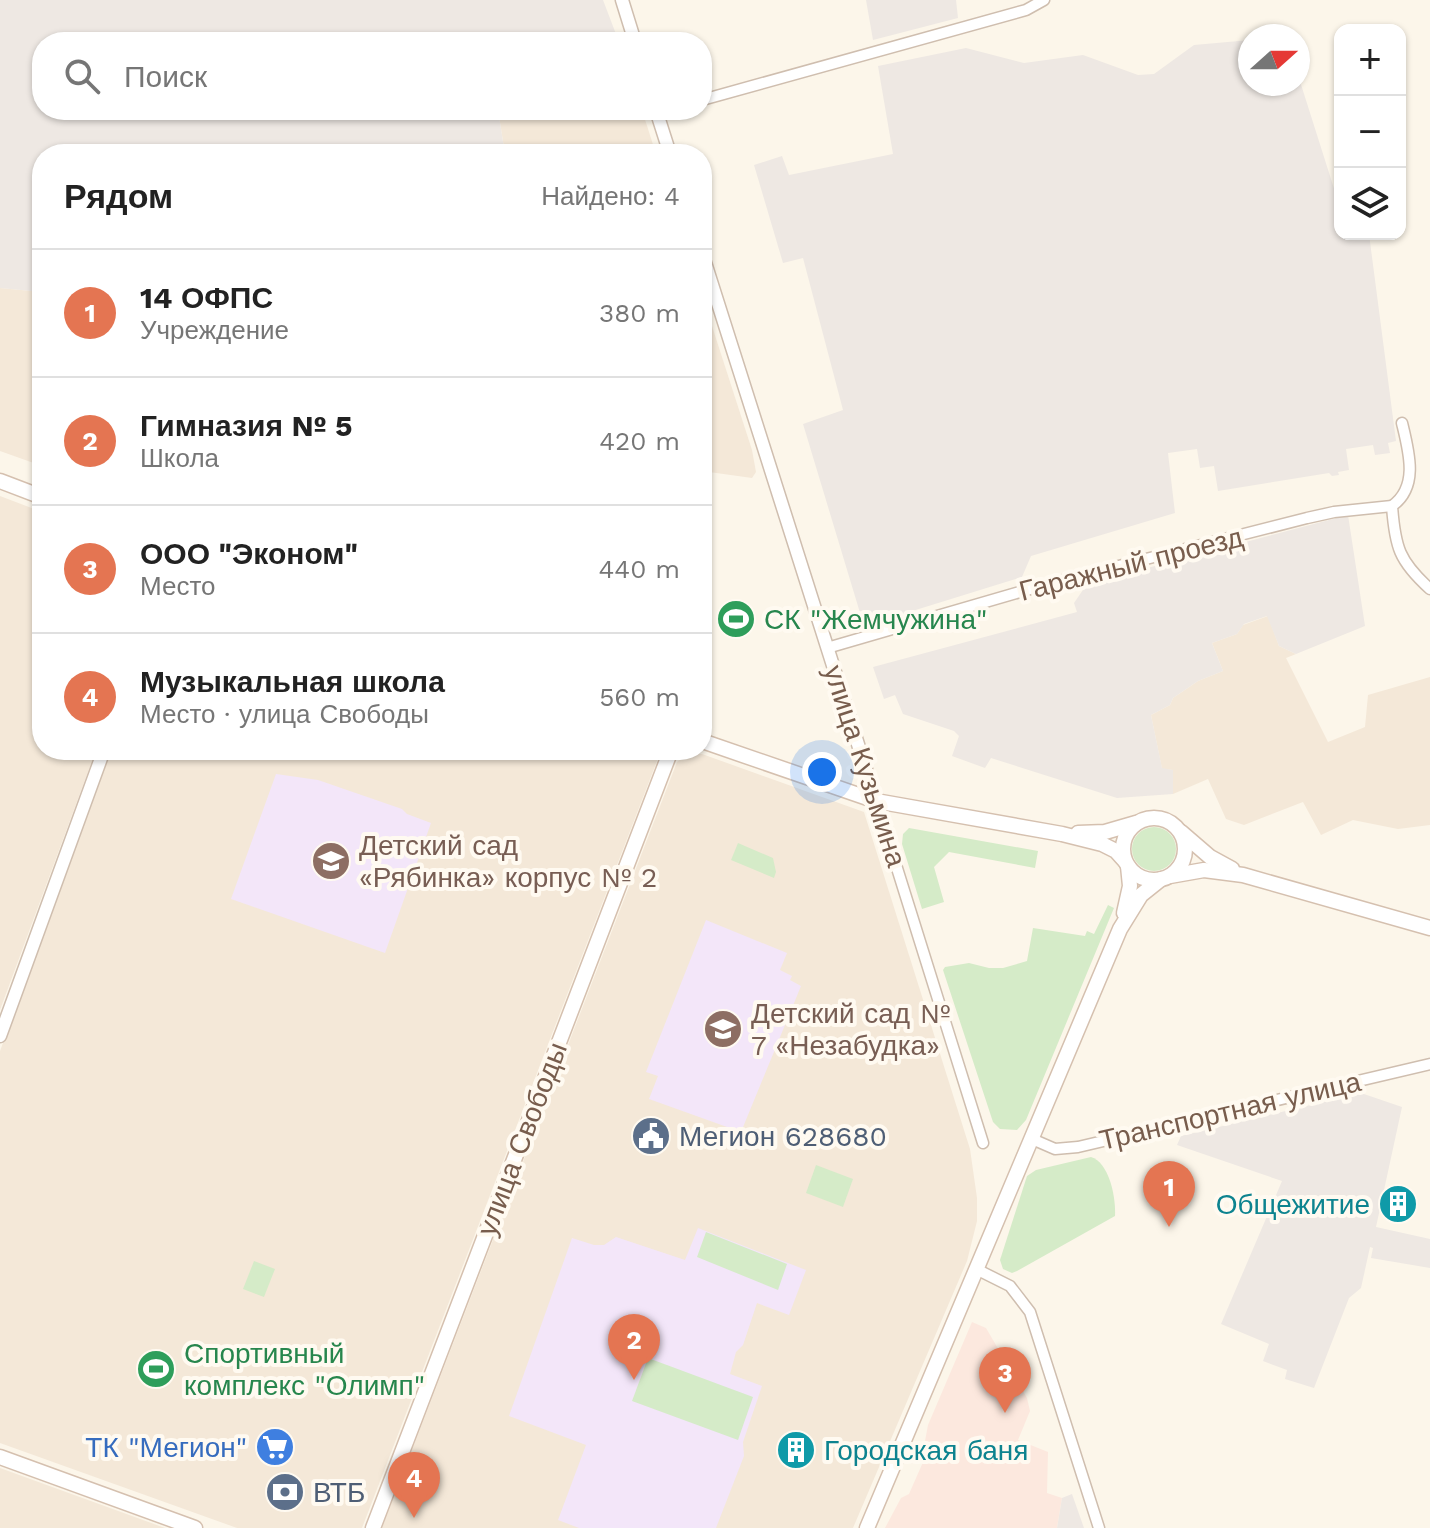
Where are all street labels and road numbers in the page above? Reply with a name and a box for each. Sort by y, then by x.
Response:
street label: Гаражный проезд [1016,520,1246,608]
street label: улица Кузьмина [817,661,913,871]
street label: улица Свободы [470,1038,574,1240]
street label: Транспортная улица [1096,1065,1364,1157]

